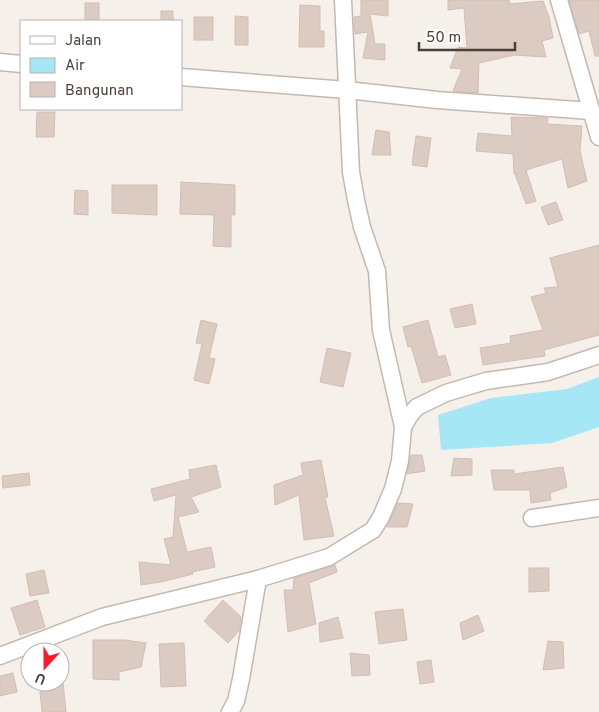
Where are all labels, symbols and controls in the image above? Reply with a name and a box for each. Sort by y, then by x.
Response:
legend [20,20,182,110]
scale bar [419,20,515,52]
text: 50 m [426,29,461,48]
text: Jalan [65,32,102,51]
text: Air [65,57,85,76]
text: Bangunan [65,82,134,101]
north arrow [20,642,70,692]
text: U [33,668,49,687]

